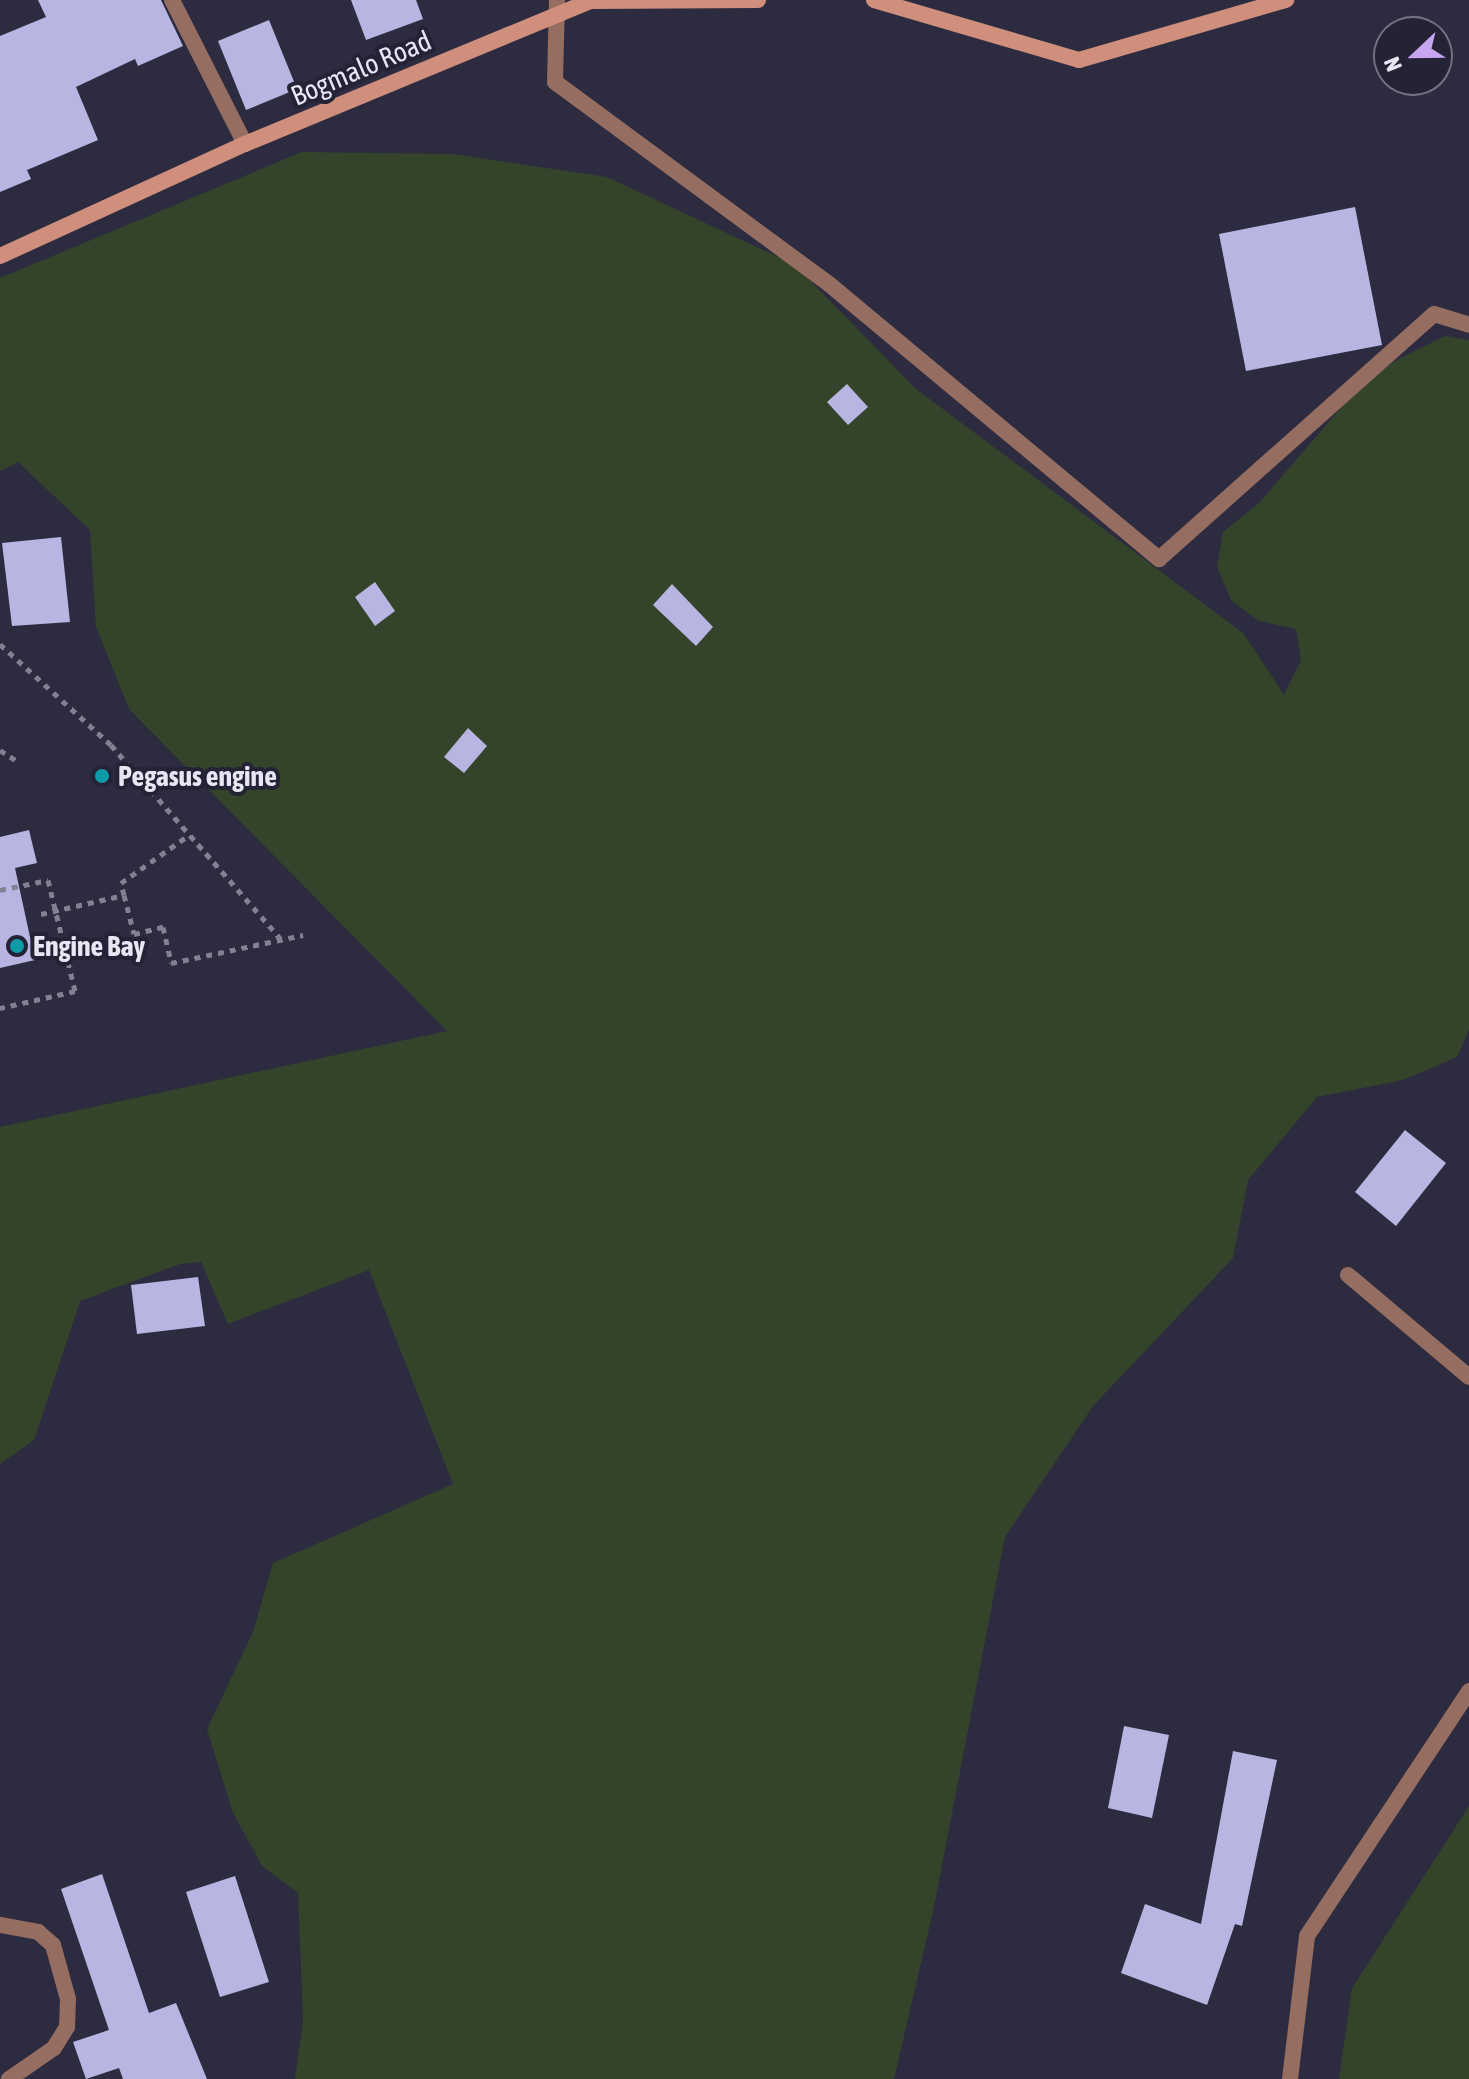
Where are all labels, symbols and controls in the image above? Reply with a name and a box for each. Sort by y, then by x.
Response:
north arrow [1373,16,1453,96]
street label: Bogmalo Road [286,23,436,113]
text: N [1378,53,1407,75]
place label: Pegasus engine [118,759,277,793]
marker: Pegasus engine [93,767,111,785]
place label: Engine Bay [33,929,145,963]
marker: Engine Bay [8,937,26,955]

